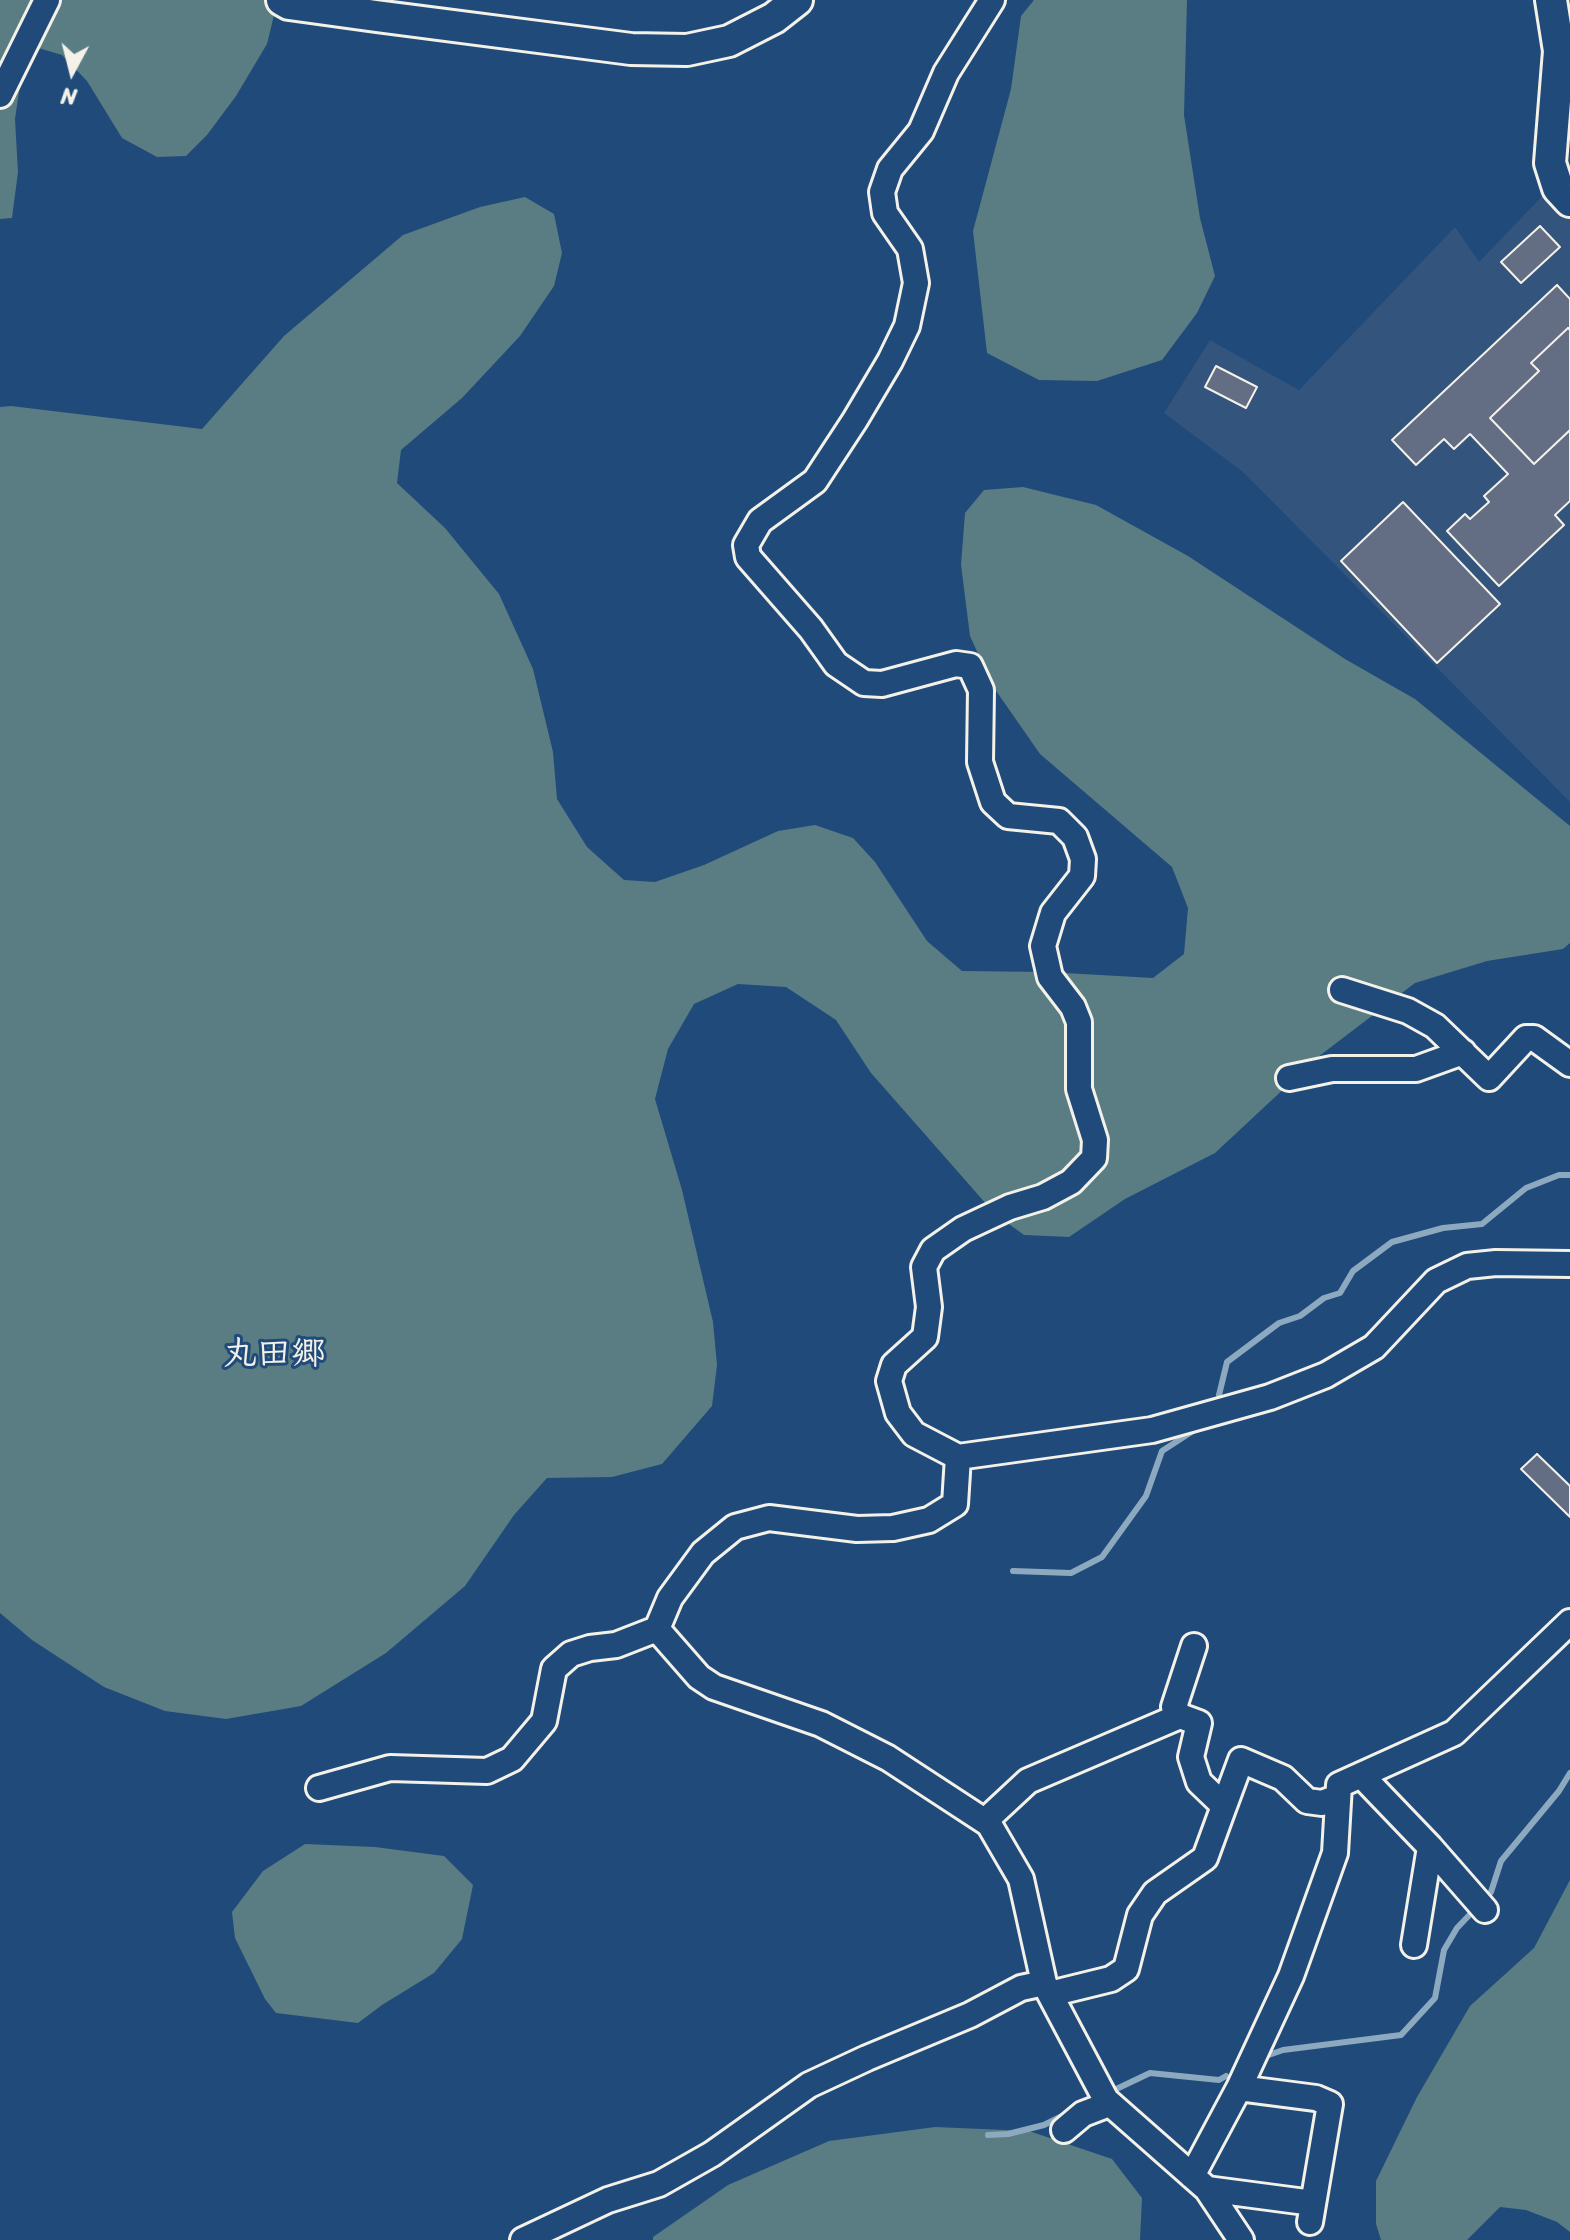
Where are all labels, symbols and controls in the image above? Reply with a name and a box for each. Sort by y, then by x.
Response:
north arrow [32,32,112,112]
text: N [59,76,79,117]
district label: 丸田郷 [223,1335,325,1375]

